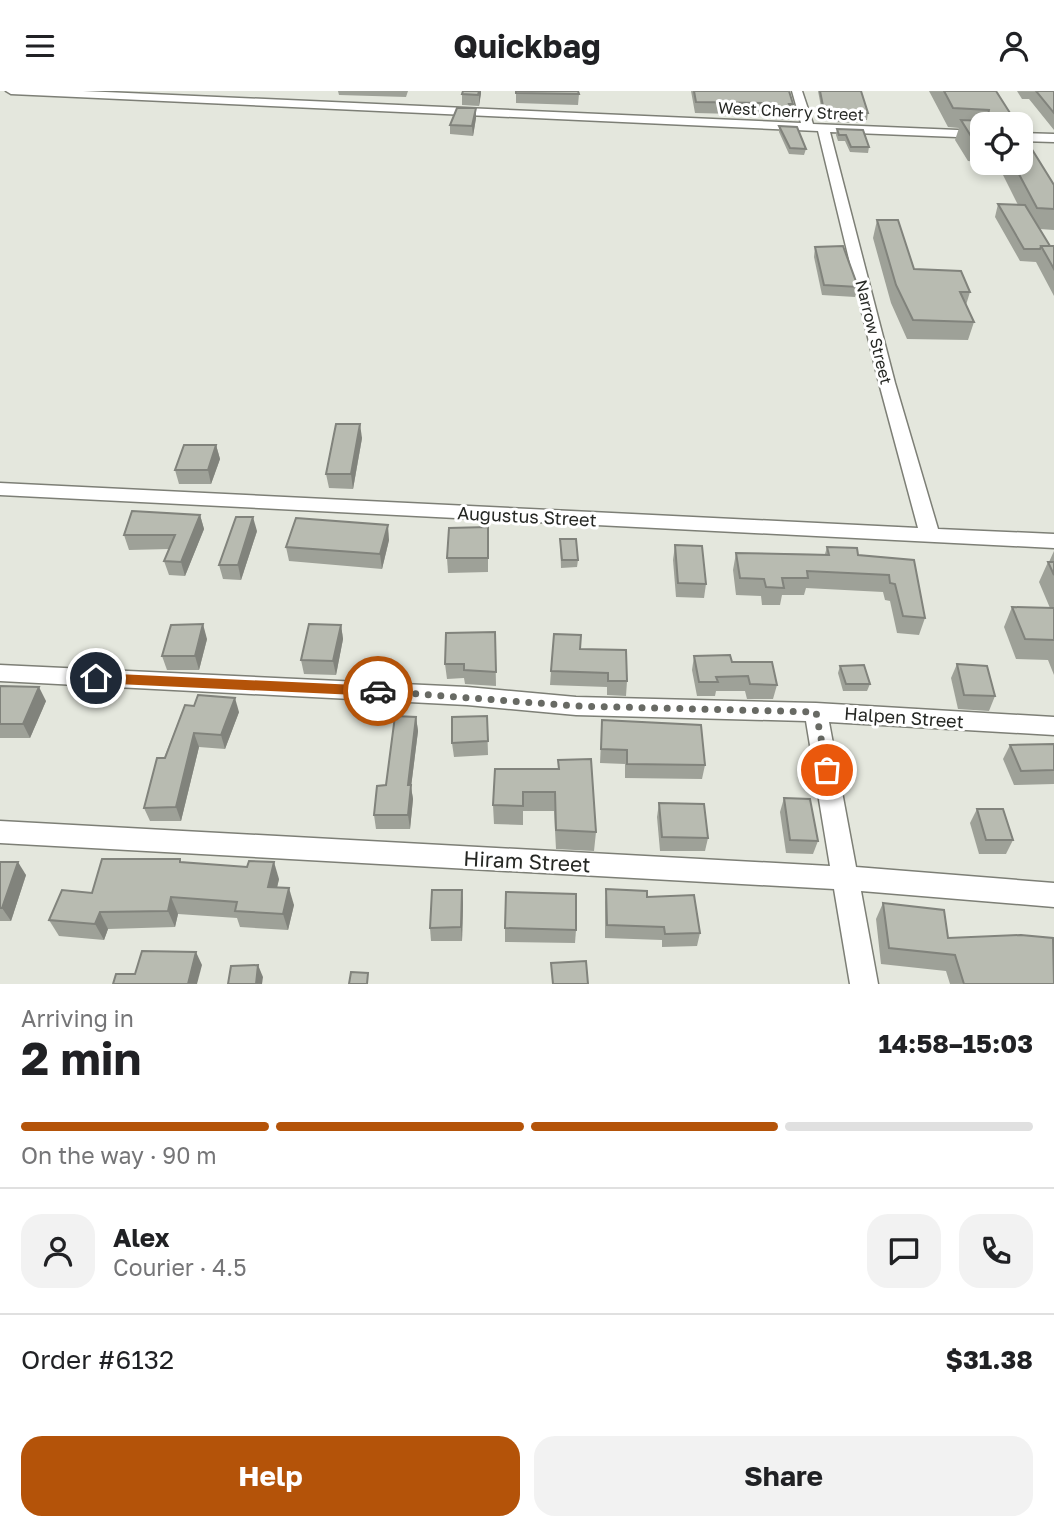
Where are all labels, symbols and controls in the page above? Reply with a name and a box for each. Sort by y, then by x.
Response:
icon: menu [21,27,59,65]
text: Quickbag [453,27,601,65]
icon: person [995,27,1033,65]
street label: West Cherry Street [717,97,865,125]
map controls [970,112,1033,175]
button: locate [970,112,1033,175]
street label: Narrow Street [851,278,897,386]
street label: Augustus Street [457,501,597,531]
pin [66,648,126,708]
courier [343,656,413,726]
icon: home [77,659,115,697]
icon: car [359,672,397,710]
street label: Halpen Street [843,702,965,732]
pin [797,740,857,800]
icon: bag [808,751,846,789]
street label: Hiram Street [463,845,591,877]
text: Arriving in [21,1004,134,1032]
text: 14:58–15:03 [878,1028,1033,1059]
text: 2 min [21,1030,141,1085]
text: On the way · 90 m [21,1141,217,1169]
button: person [21,1214,95,1288]
button: chat [867,1214,941,1288]
button: phone [959,1214,1033,1288]
text: Alex [113,1222,170,1253]
text: Courier · 4.5 [113,1253,246,1281]
text: Order #6132 [21,1344,174,1375]
text: $31.38 [946,1344,1033,1375]
button: Help [21,1436,520,1516]
button: Share [534,1436,1033,1516]

